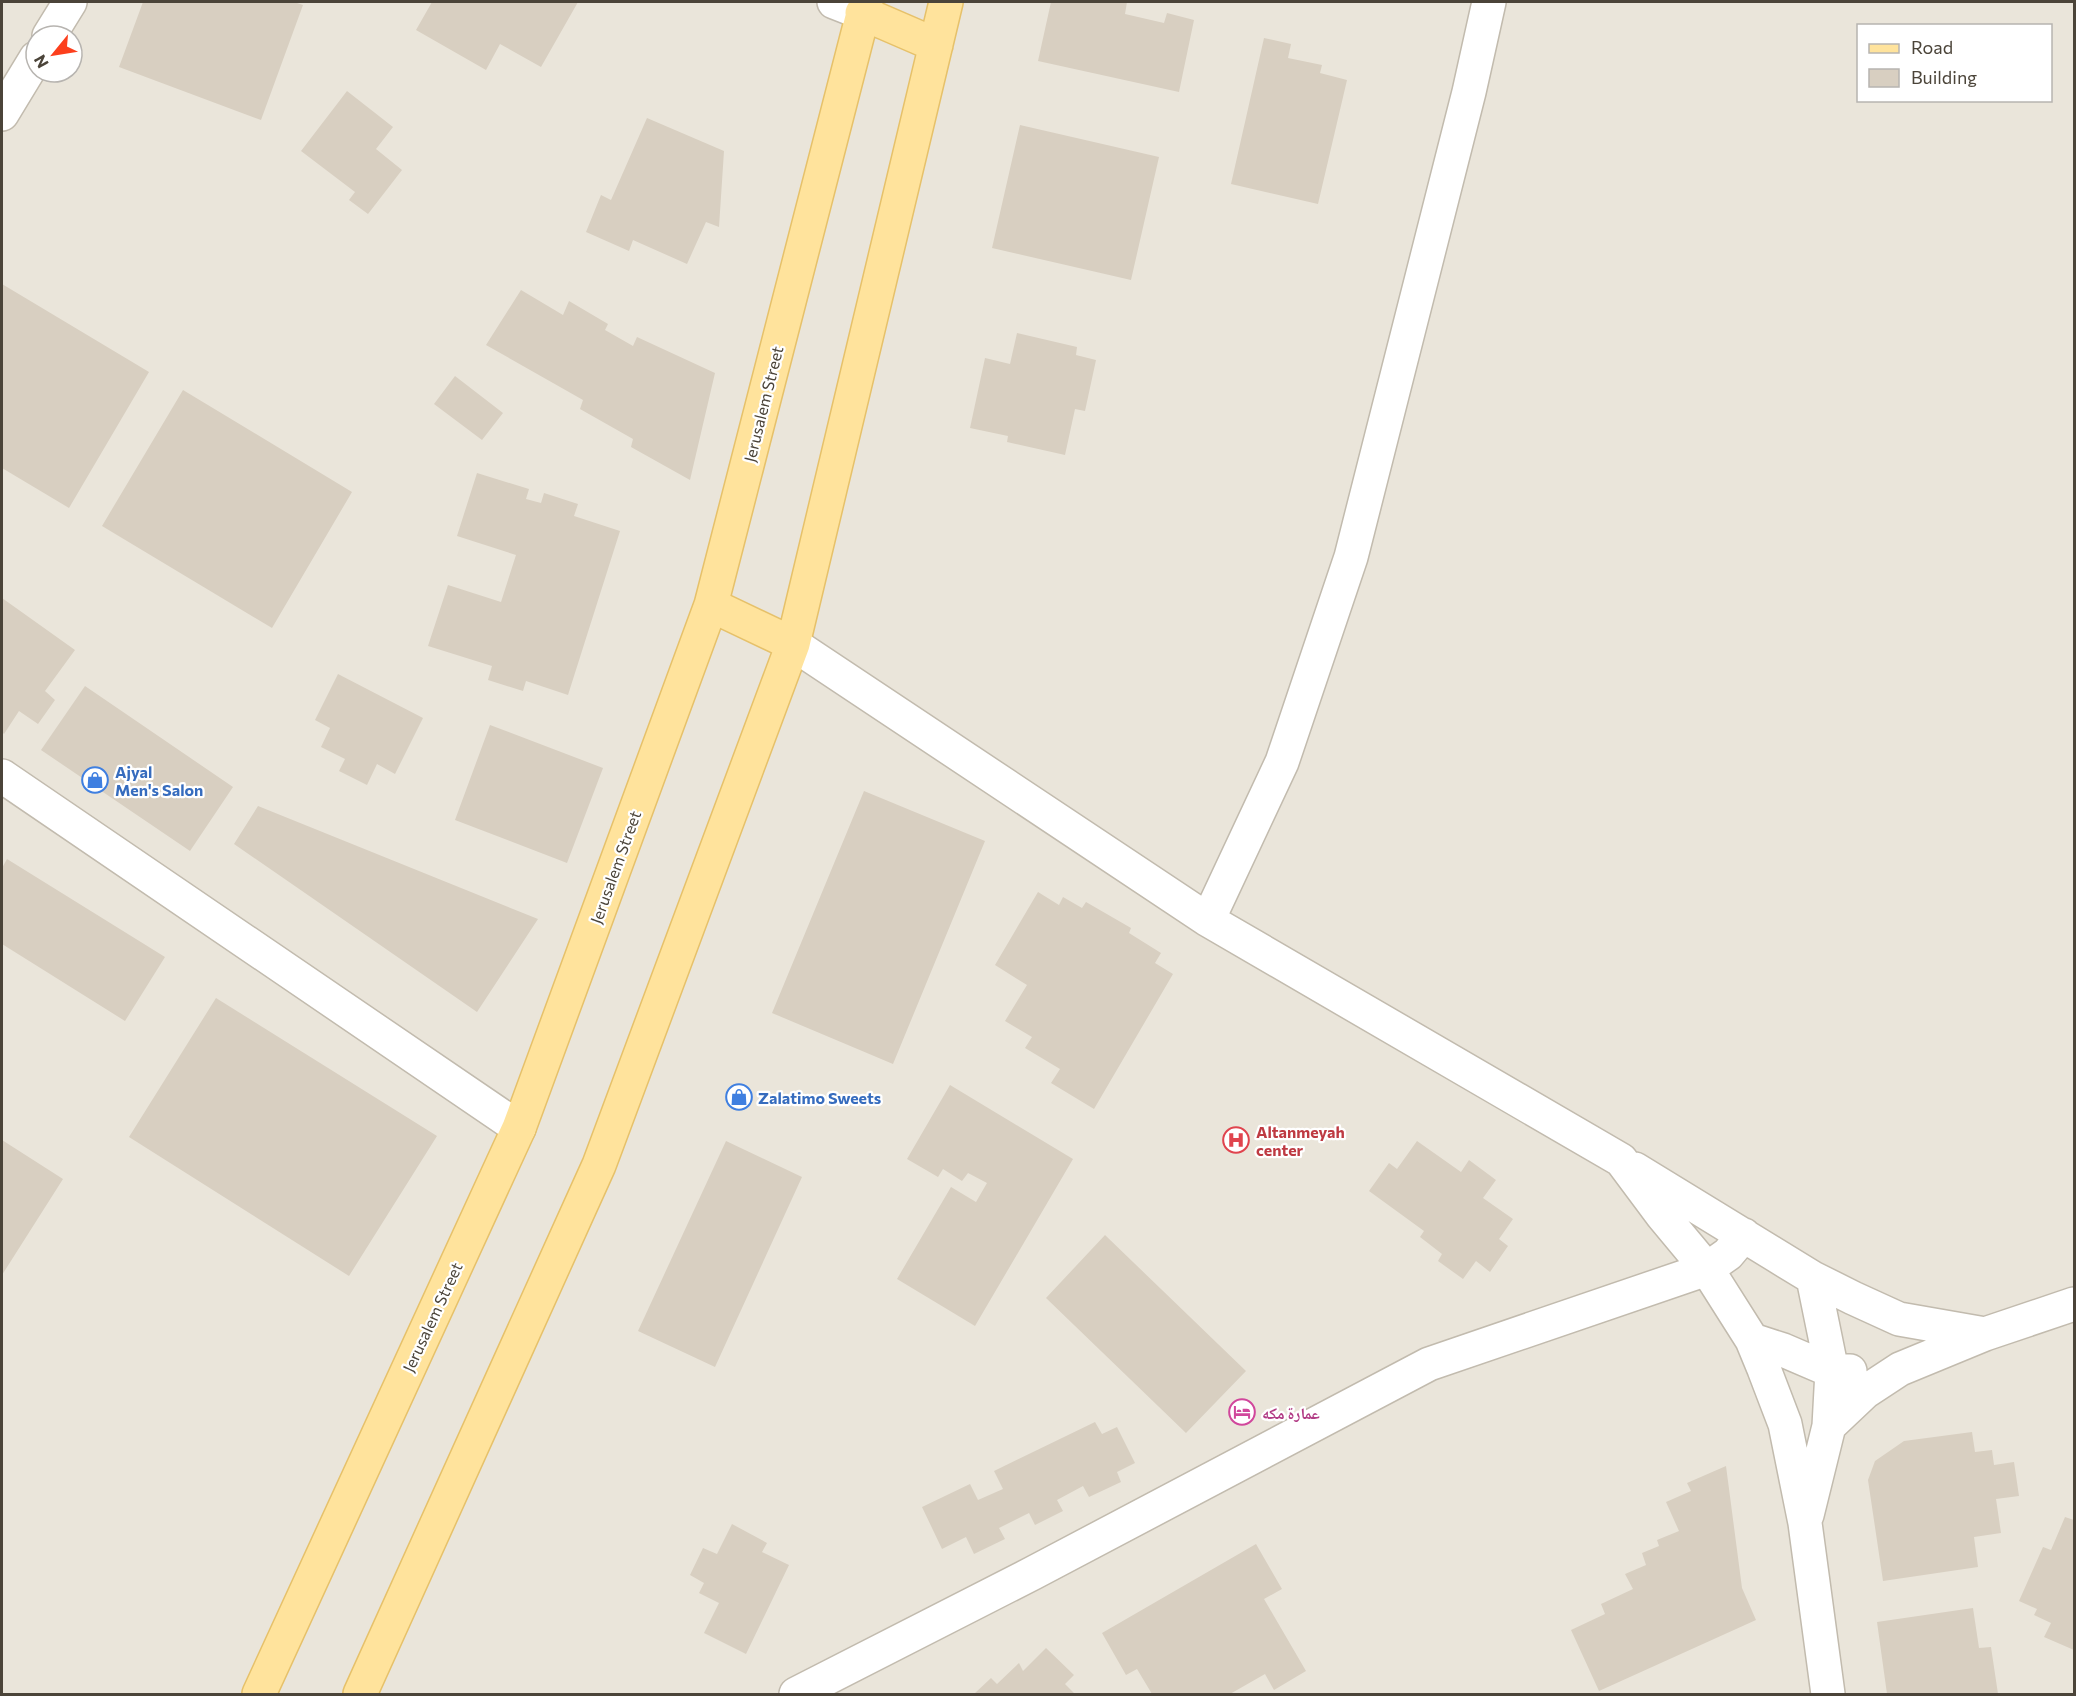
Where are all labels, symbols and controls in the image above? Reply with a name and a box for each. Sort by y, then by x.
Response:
north arrow [24,24,84,84]
legend [1857,24,2052,102]
text: Road [1911,36,1953,58]
text: N [29,52,52,72]
text: Building [1911,66,1977,88]
street label: Jerusalem Street [739,344,787,464]
place label: Ajyal Men's Salon [115,762,203,799]
shop icon: Ajyal Men's Salon [80,765,110,795]
street label: Jerusalem Street [586,808,644,926]
shop icon: Zalatimo Sweets [724,1082,754,1112]
place label: Zalatimo Sweets [758,1088,881,1107]
place label: Altanmeyah center [1256,1122,1345,1159]
hospital icon: Altanmeyah center [1221,1125,1251,1155]
street label: Jerusalem Street [398,1259,466,1375]
hotel icon: عمارة مكه [1227,1397,1257,1427]
place label: عمارة مكه [1262,1403,1320,1422]

